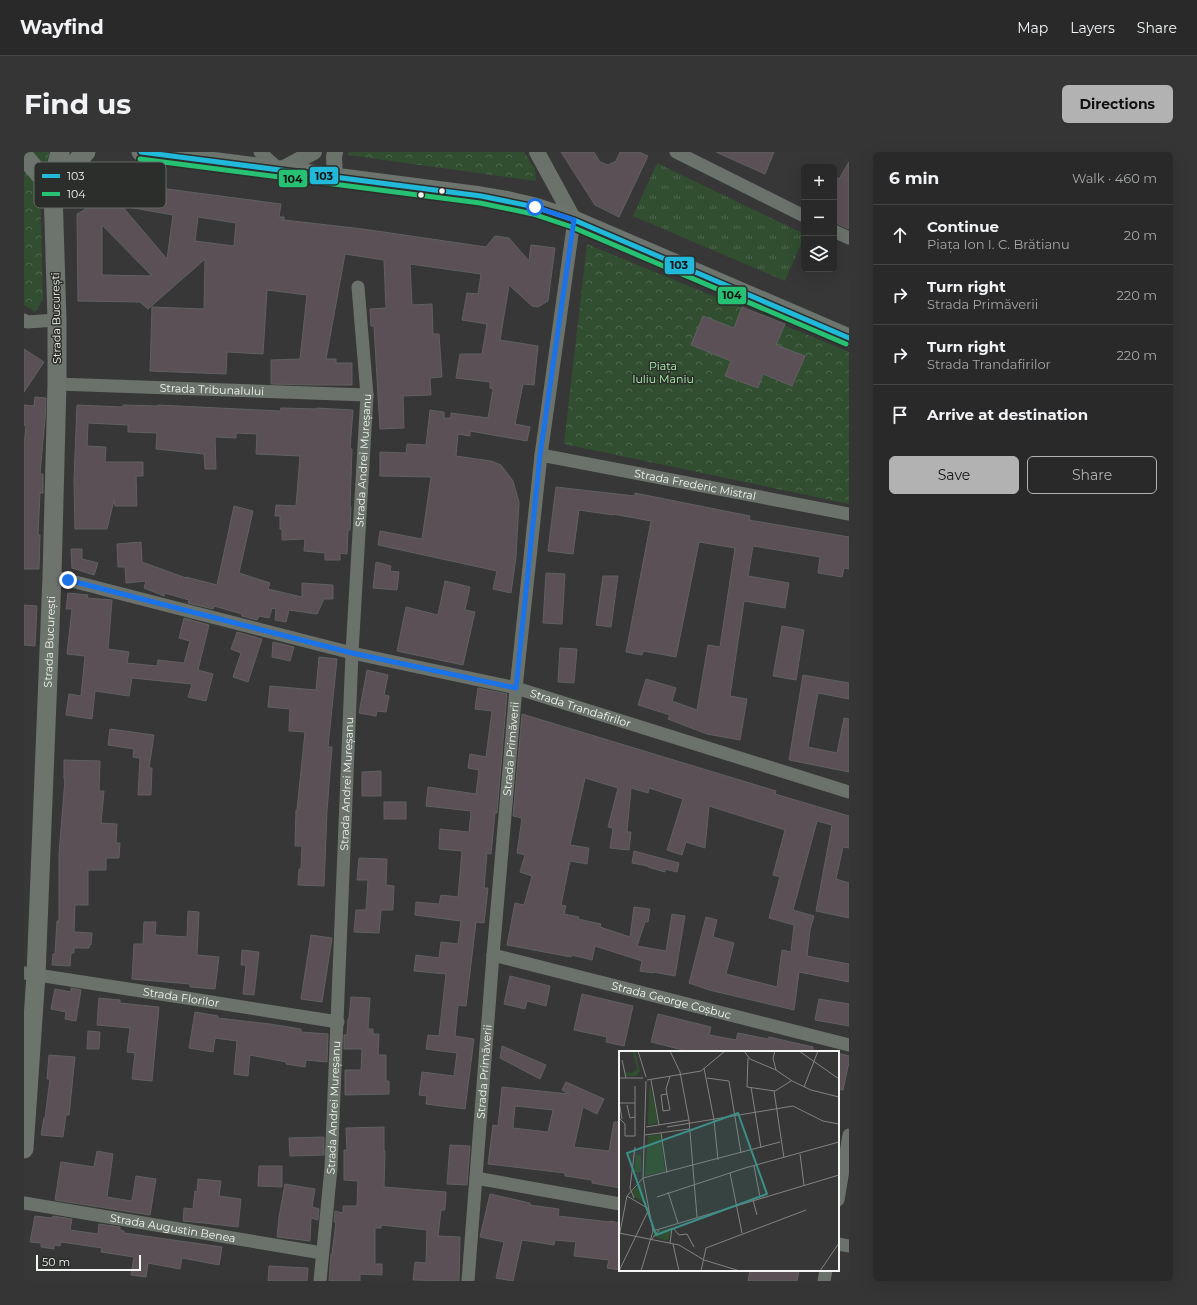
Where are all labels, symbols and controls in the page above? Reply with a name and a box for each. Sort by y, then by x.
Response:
text: Wayfind [20,16,104,39]
text: Map [1017,19,1048,37]
text: Layers [1070,19,1115,37]
text: Share [1137,19,1177,37]
button: Directions [1062,85,1173,123]
text: Find us [24,87,131,121]
legend [34,162,166,208]
map controls [801,164,837,272]
button: + [801,164,837,200]
line badge: 103 [309,166,339,185]
text: 6 min [889,168,939,188]
text: 103 [67,169,84,183]
line badge: 104 [278,169,308,188]
text: 103 [315,169,334,183]
text: Walk · 460 m [1072,170,1157,186]
text: 104 [283,172,303,186]
unlabelled marker [437,186,447,196]
text: 104 [67,187,86,201]
unlabelled marker [416,190,426,200]
route start [526,198,544,216]
button: − [801,200,837,236]
text: Continue [927,217,999,236]
icon: ahead [889,224,911,246]
text: 20 m [1124,227,1157,243]
button: layers [801,236,837,272]
text: Piața Ion I. C. Brătianu [927,236,1070,252]
line badge: 103 [664,256,695,275]
text: 103 [670,258,689,272]
street label: Strada București [48,272,64,364]
text: Turn right [927,277,1006,296]
icon: right [889,284,911,306]
line badge: 104 [717,286,747,305]
text: 220 m [1116,287,1157,303]
text: 104 [722,288,742,302]
text: Strada Primăverii [927,296,1038,312]
text: Turn right [927,337,1006,356]
icon: right [889,344,911,366]
text: 220 m [1116,347,1157,363]
text: Strada Trandafirilor [927,356,1051,372]
park label: Piața Iuliu Maniu [632,359,694,386]
street label: Strada Tribunalului [159,381,264,398]
street label: Strada Andrei Mureșanu [352,393,374,527]
icon: arrive [889,404,911,426]
text: Arrive at destination [927,405,1088,424]
button: Save [889,456,1019,494]
button: Share [1027,456,1157,494]
street label: Strada Frederic Mistral [633,466,757,503]
route end [59,571,77,589]
street label: Strada București [41,596,58,688]
street label: Strada Trandafirilor [528,686,633,730]
street label: Strada Primăverii [500,701,522,796]
street label: Strada Andrei Mureșanu [337,717,356,851]
street label: Strada George Coșbuc [610,978,733,1022]
street label: Strada Florilor [142,984,220,1010]
street label: Strada Primăverii [473,1024,495,1119]
street label: Strada Andrei Mureșanu [323,1040,343,1175]
inset map [619,1051,839,1271]
street label: Strada Augustin Benea [109,1211,237,1245]
scale bar [36,1253,141,1272]
text: 50 m [42,1255,70,1269]

